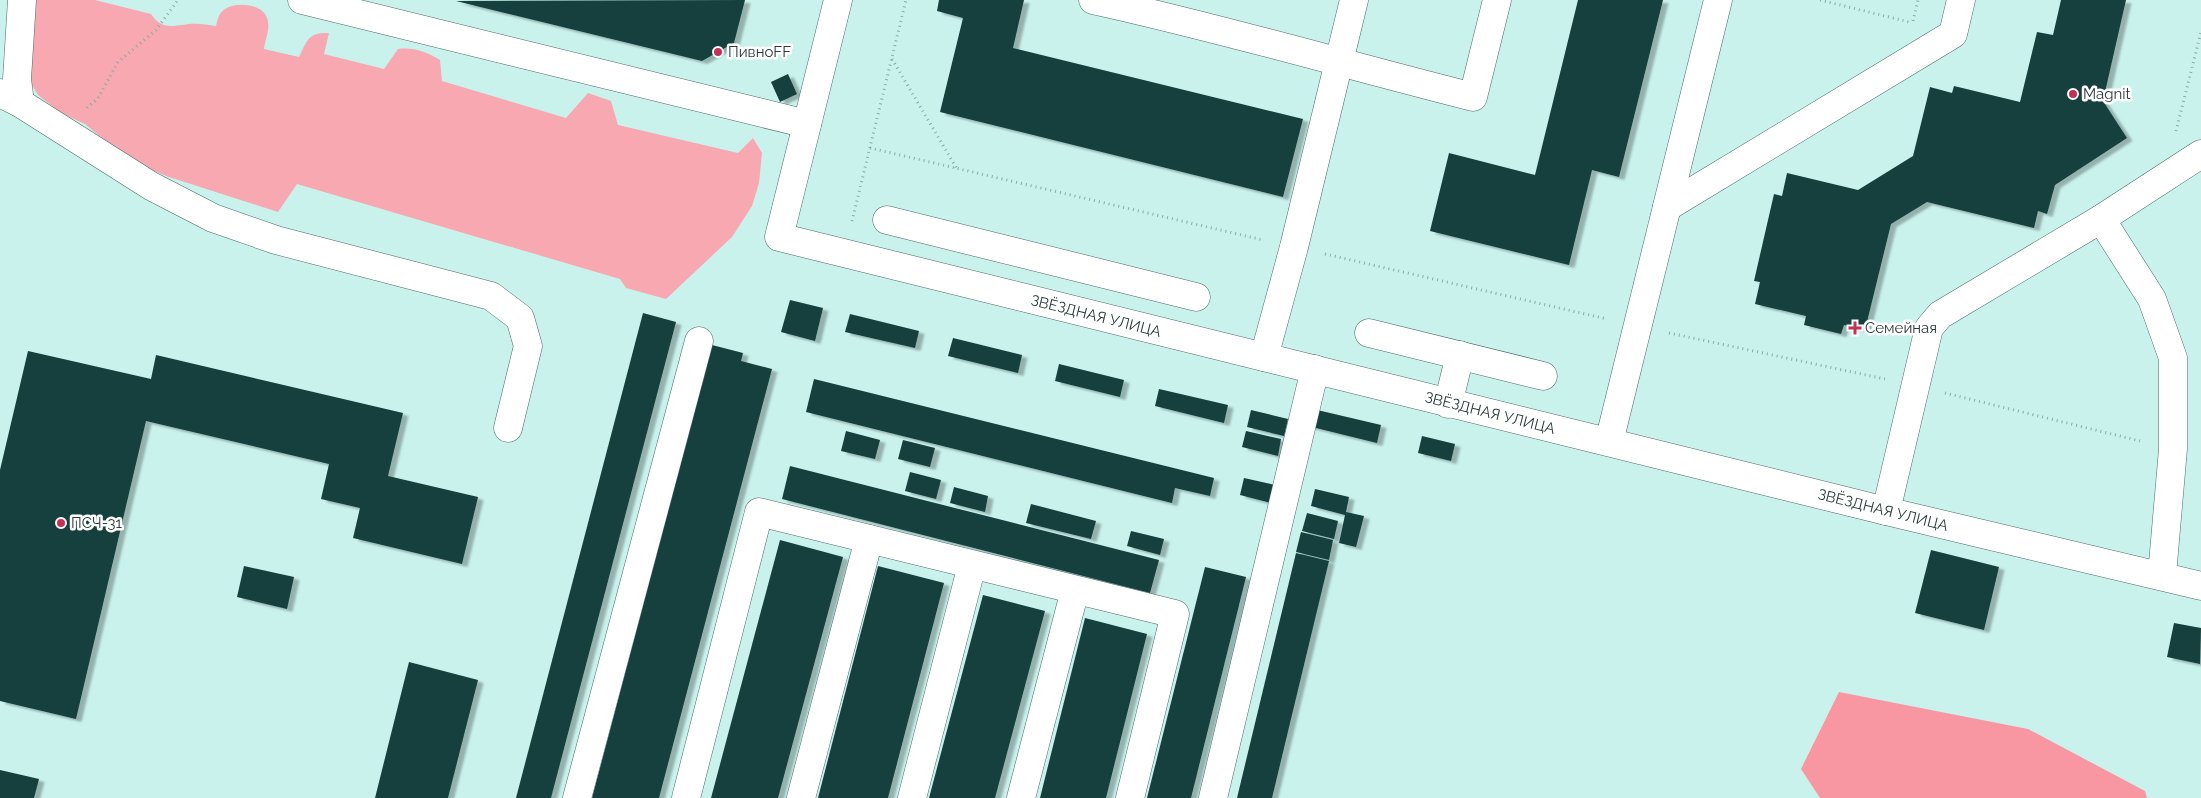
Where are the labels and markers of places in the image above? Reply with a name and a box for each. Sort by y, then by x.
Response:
place label: ПивноFF [728,43,791,61]
marker: ПивноFF [712,46,724,58]
place label: Magnit [2083,85,2131,103]
marker: Magnit [2067,88,2079,100]
place label: Семейная [1865,319,1937,337]
marker: Семейная [1849,322,1861,334]
place label: ПСЧ-31 [71,514,122,532]
marker: ПСЧ-31 [55,517,67,529]

